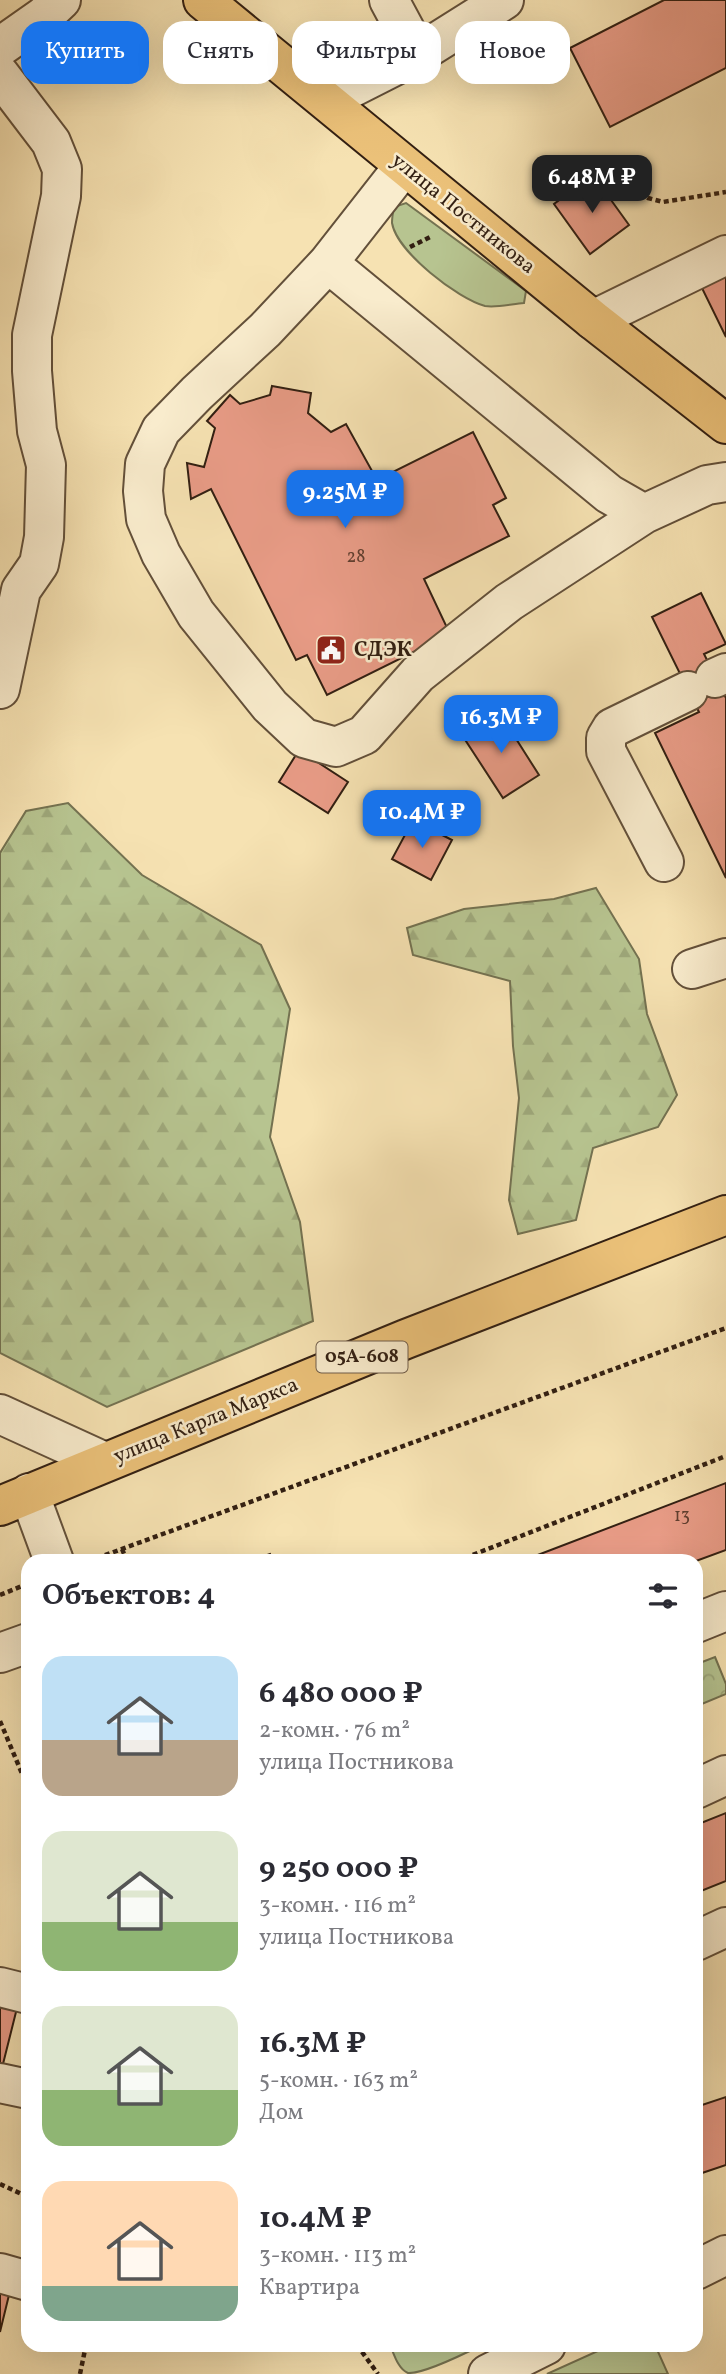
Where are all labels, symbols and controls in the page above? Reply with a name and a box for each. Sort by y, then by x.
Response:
chip: Купить [21,21,149,84]
chip: Снять [163,21,278,84]
chip: Фильтры [292,21,441,84]
chip: Новое [455,21,570,84]
street label: улица Постникова [385,147,541,281]
pin: 6.48M ₽ [527,156,657,215]
text: 6.48M ₽ [548,162,636,194]
pin: 9.25M ₽ [280,470,410,530]
text: 9.25M ₽ [303,477,387,509]
house number: 28 [347,545,365,570]
public building icon: СДЭК [314,633,348,667]
place label: СДЭК [354,636,412,665]
pin: 16.3M ₽ [436,696,566,755]
text: 16.3M ₽ [460,702,542,734]
pin: 10.4M ₽ [357,790,487,850]
text: 10.4M ₽ [379,797,465,829]
road number: 05А-608 [316,1342,408,1372]
street label: улица Карла Маркса [109,1371,303,1471]
house number: 13 [674,1504,690,1529]
text: Объектов: 4 [42,1575,215,1617]
icon: filters [644,1577,682,1615]
text: 6 480 000 ₽ [259,1673,423,1715]
icon: home [98,1684,182,1768]
text: 2-комн. · 76 m² [259,1715,410,1747]
text: улица Постникова [259,1747,454,1779]
text: 9 250 000 ₽ [259,1848,418,1890]
icon: home [98,1859,182,1943]
text: 3-комн. · 116 m² [259,1890,416,1922]
text: улица Постникова [259,1922,454,1954]
text: 16.3M ₽ [259,2023,366,2065]
icon: home [98,2034,182,2118]
text: 5-комн. · 163 m² [259,2065,418,2097]
text: Дом [259,2097,303,2129]
text: 10.4M ₽ [259,2198,372,2240]
icon: home [98,2209,182,2293]
text: 3-комн. · 113 m² [259,2240,416,2272]
text: Квартира [259,2272,360,2304]

